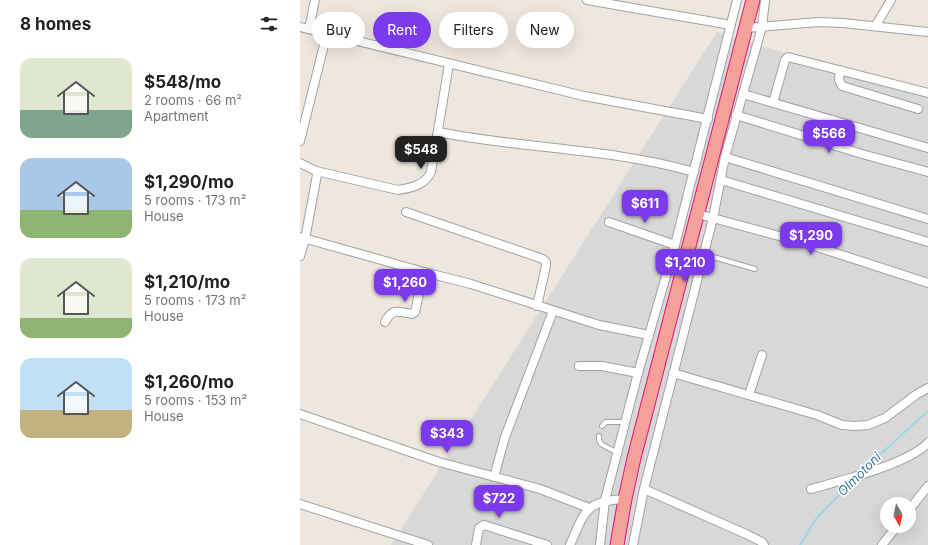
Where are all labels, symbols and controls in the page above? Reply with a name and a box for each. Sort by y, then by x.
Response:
chip: Buy [312,12,365,48]
chip: Rent [373,12,431,48]
chip: Filters [439,12,508,48]
chip: New [516,12,574,48]
icon: filters [258,13,280,35]
text: 8 homes [20,14,91,34]
text: $548/mo [144,72,221,92]
icon: home [52,74,100,122]
text: 2 rooms · 66 m² [144,92,242,108]
text: Apartment [144,108,209,124]
pin: $566 [805,120,853,154]
text: $566 [812,125,846,141]
pin: $548 [397,136,445,170]
text: $548 [404,141,438,157]
text: $1,290/mo [144,172,234,192]
icon: home [52,174,100,222]
pin: $611 [621,190,669,224]
text: 5 rooms · 173 m² [144,192,246,208]
text: $611 [631,195,659,211]
text: House [144,208,184,224]
pin: $1,290 [778,222,844,256]
text: $1,290 [789,227,833,243]
pin: $1,210 [652,249,718,283]
text: $1,210 [664,254,706,270]
pin: $1,260 [372,269,438,303]
text: $1,210/mo [144,272,230,292]
icon: home [52,274,100,322]
text: $1,260 [383,274,427,290]
text: 5 rooms · 173 m² [144,292,246,308]
text: House [144,308,184,324]
text: $1,260/mo [144,372,234,392]
icon: home [52,374,100,422]
text: 5 rooms · 153 m² [144,392,247,408]
text: House [144,408,184,424]
pin: $343 [423,420,471,454]
text: $343 [430,425,464,441]
water label: Olmotoni [834,448,885,499]
pin: $722 [475,485,523,519]
text: $722 [483,490,515,506]
north arrow [880,497,916,533]
map controls [880,497,916,533]

